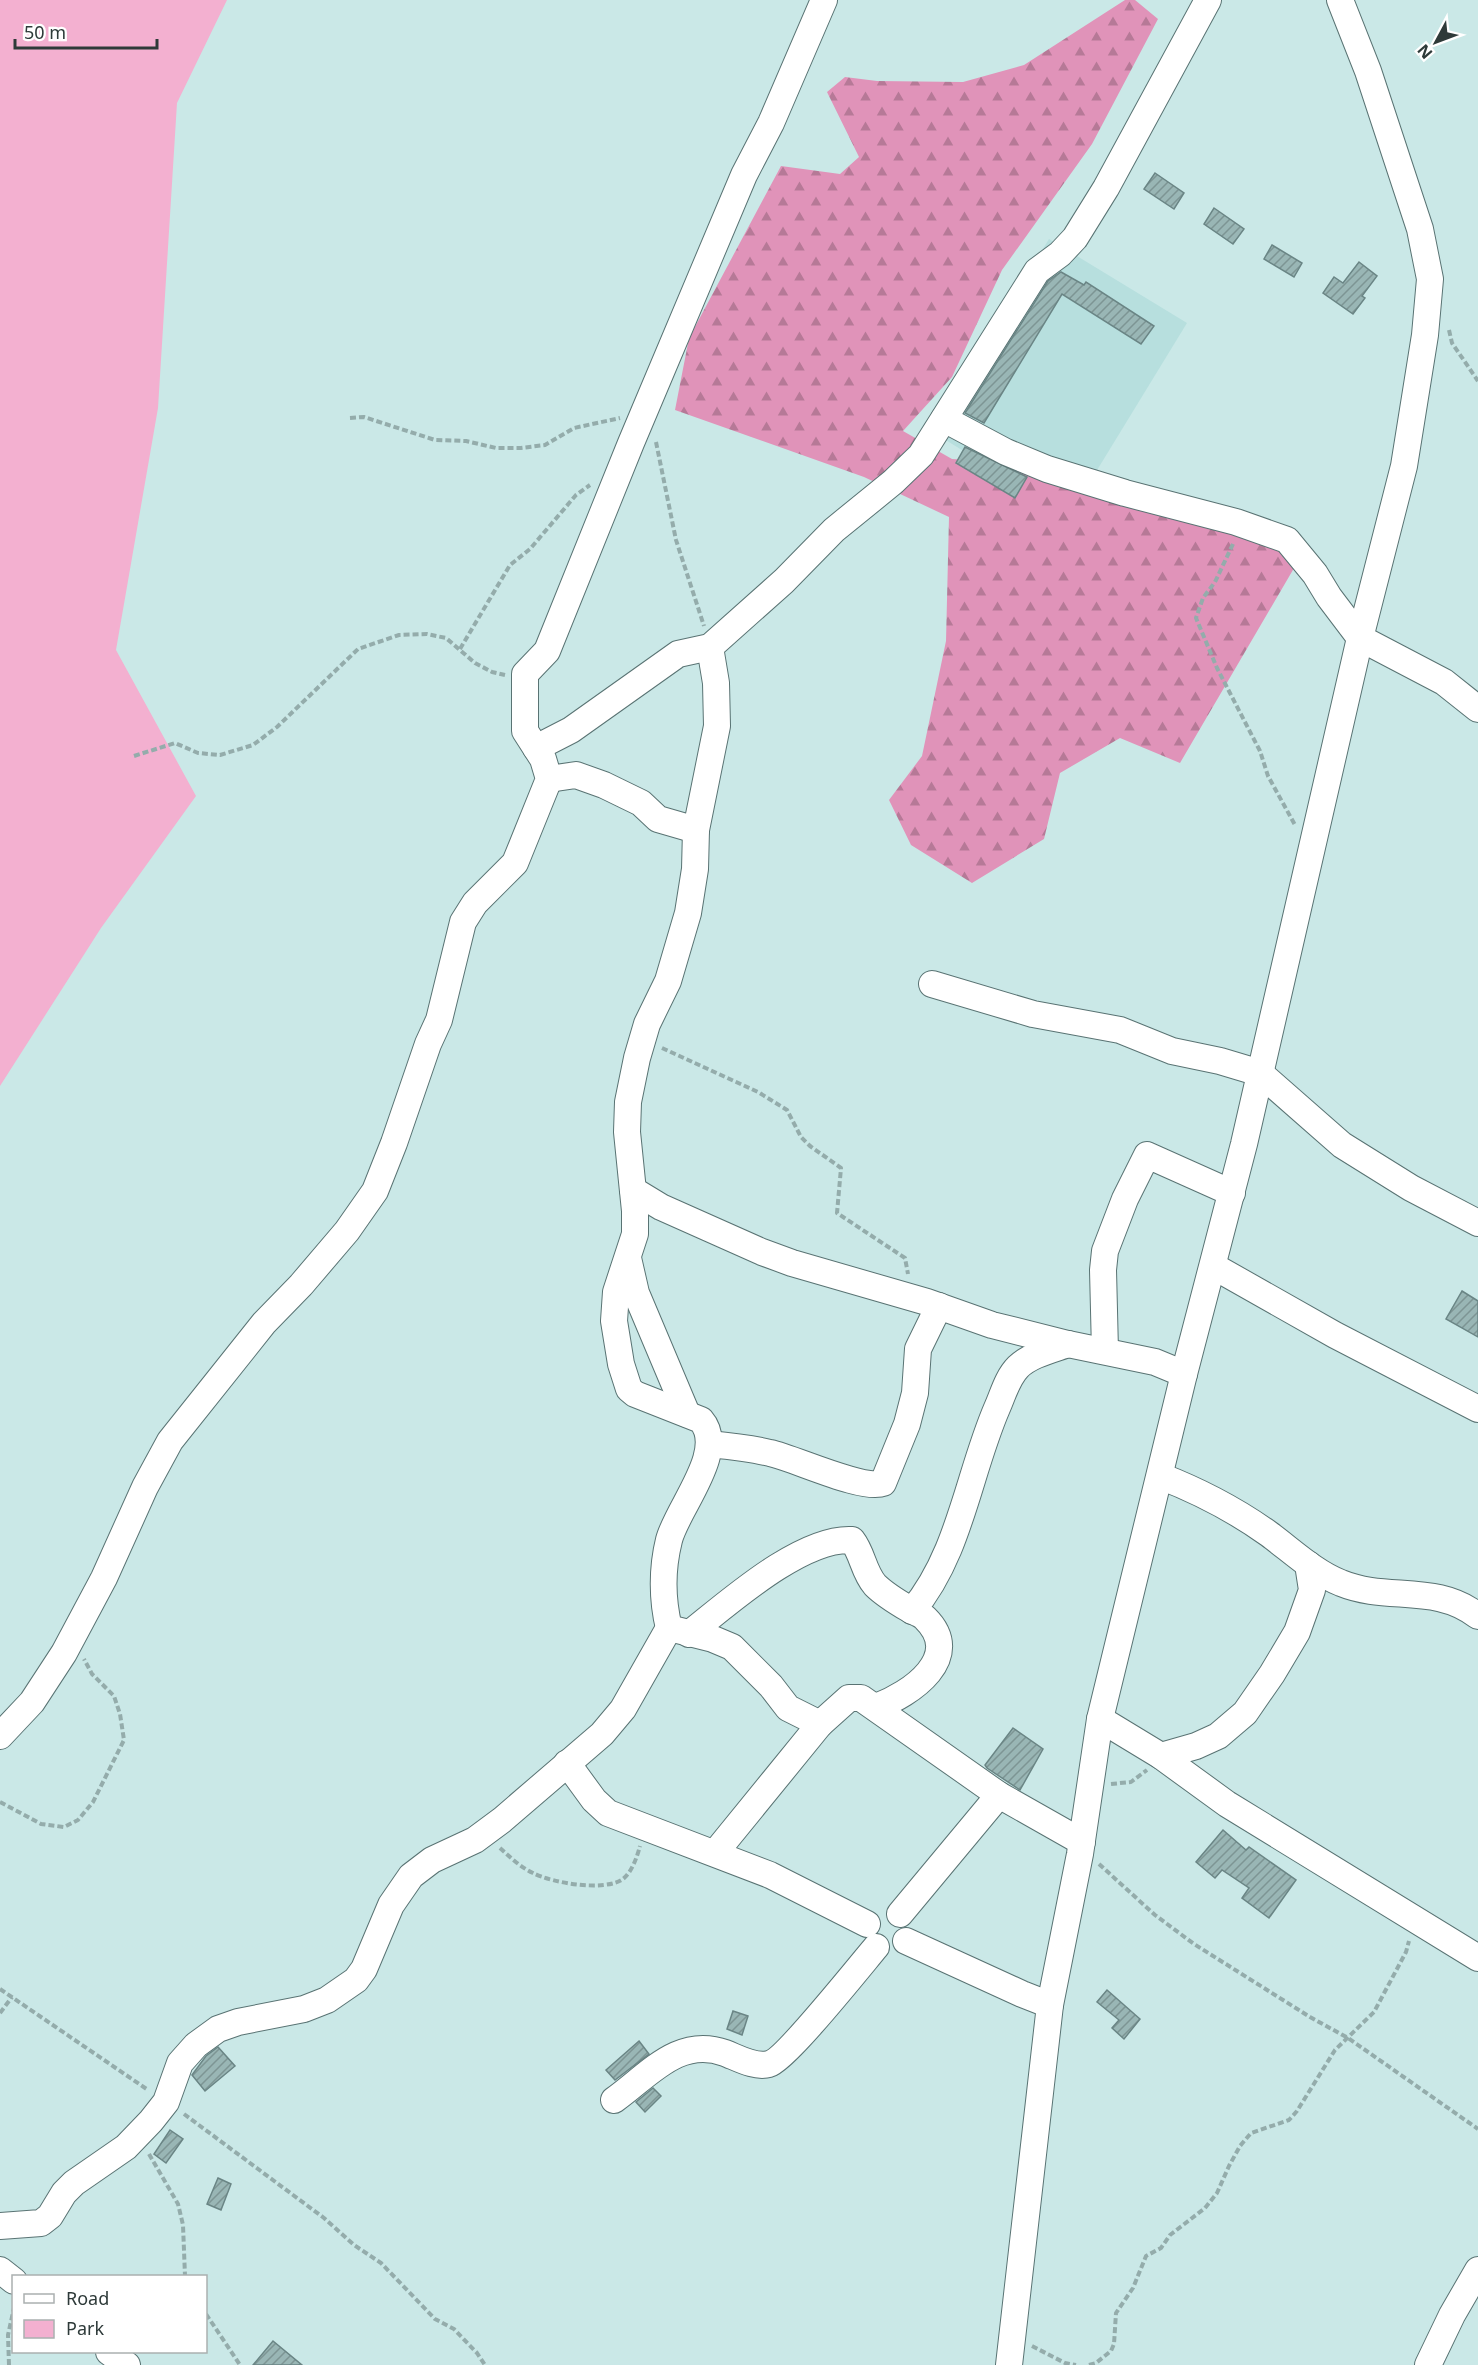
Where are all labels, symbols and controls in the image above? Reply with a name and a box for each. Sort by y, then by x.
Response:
scale bar [15,12,158,50]
north arrow [1406,12,1466,72]
text: 50 m [24,20,66,44]
text: N [1412,40,1437,64]
legend [12,2275,207,2353]
text: Road [66,2286,109,2310]
text: Park [66,2316,104,2340]

